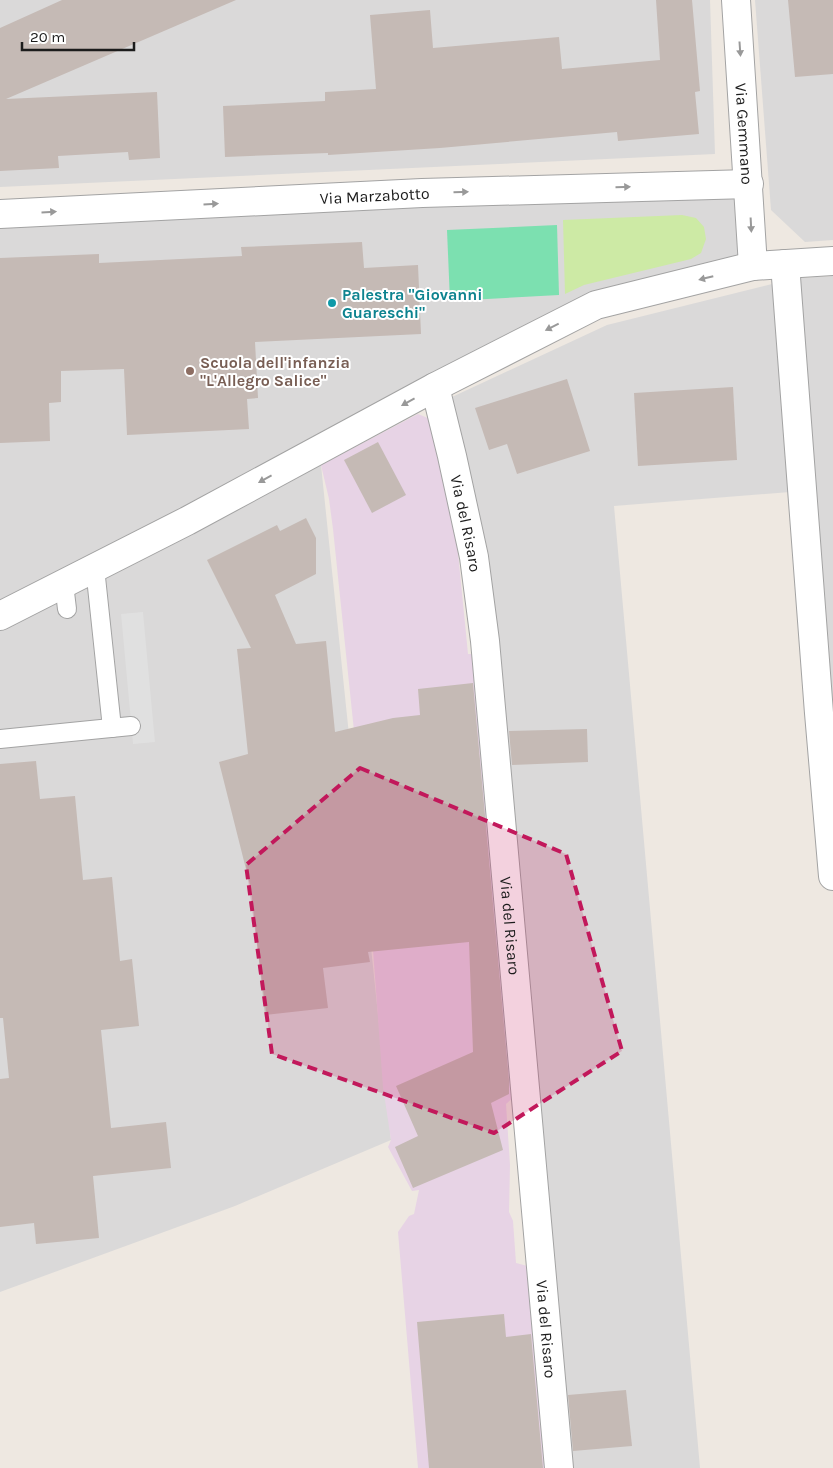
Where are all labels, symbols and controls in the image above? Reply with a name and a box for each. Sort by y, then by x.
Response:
scale bar [22,20,135,52]
text: 20 m [30,28,65,46]
one-way arrow [736,41,744,57]
street label: Via Gemmano [731,82,757,185]
one-way arrow [615,183,631,191]
street label: Via Marzabotto [319,184,430,208]
one-way arrow [453,188,469,196]
one-way arrow [203,199,219,207]
one-way arrow [41,207,57,215]
one-way arrow [747,217,755,233]
one-way arrow [698,274,713,282]
place label: Palestra "Giovanni Guareschi" [342,285,483,322]
marker: Palestra "Giovanni Guareschi" [326,297,338,309]
one-way arrow [545,324,559,332]
place label: Scuola dell'infanzia "L'Allegro Salice" [200,353,350,390]
marker: Scuola dell'infanzia "L'Allegro Salice" [184,365,196,377]
one-way arrow [401,397,414,406]
street label: Via del Risaro [446,473,485,573]
one-way arrow [257,475,272,483]
street label: Via del Risaro [496,876,524,976]
street label: Via del Risaro [532,1279,560,1379]

